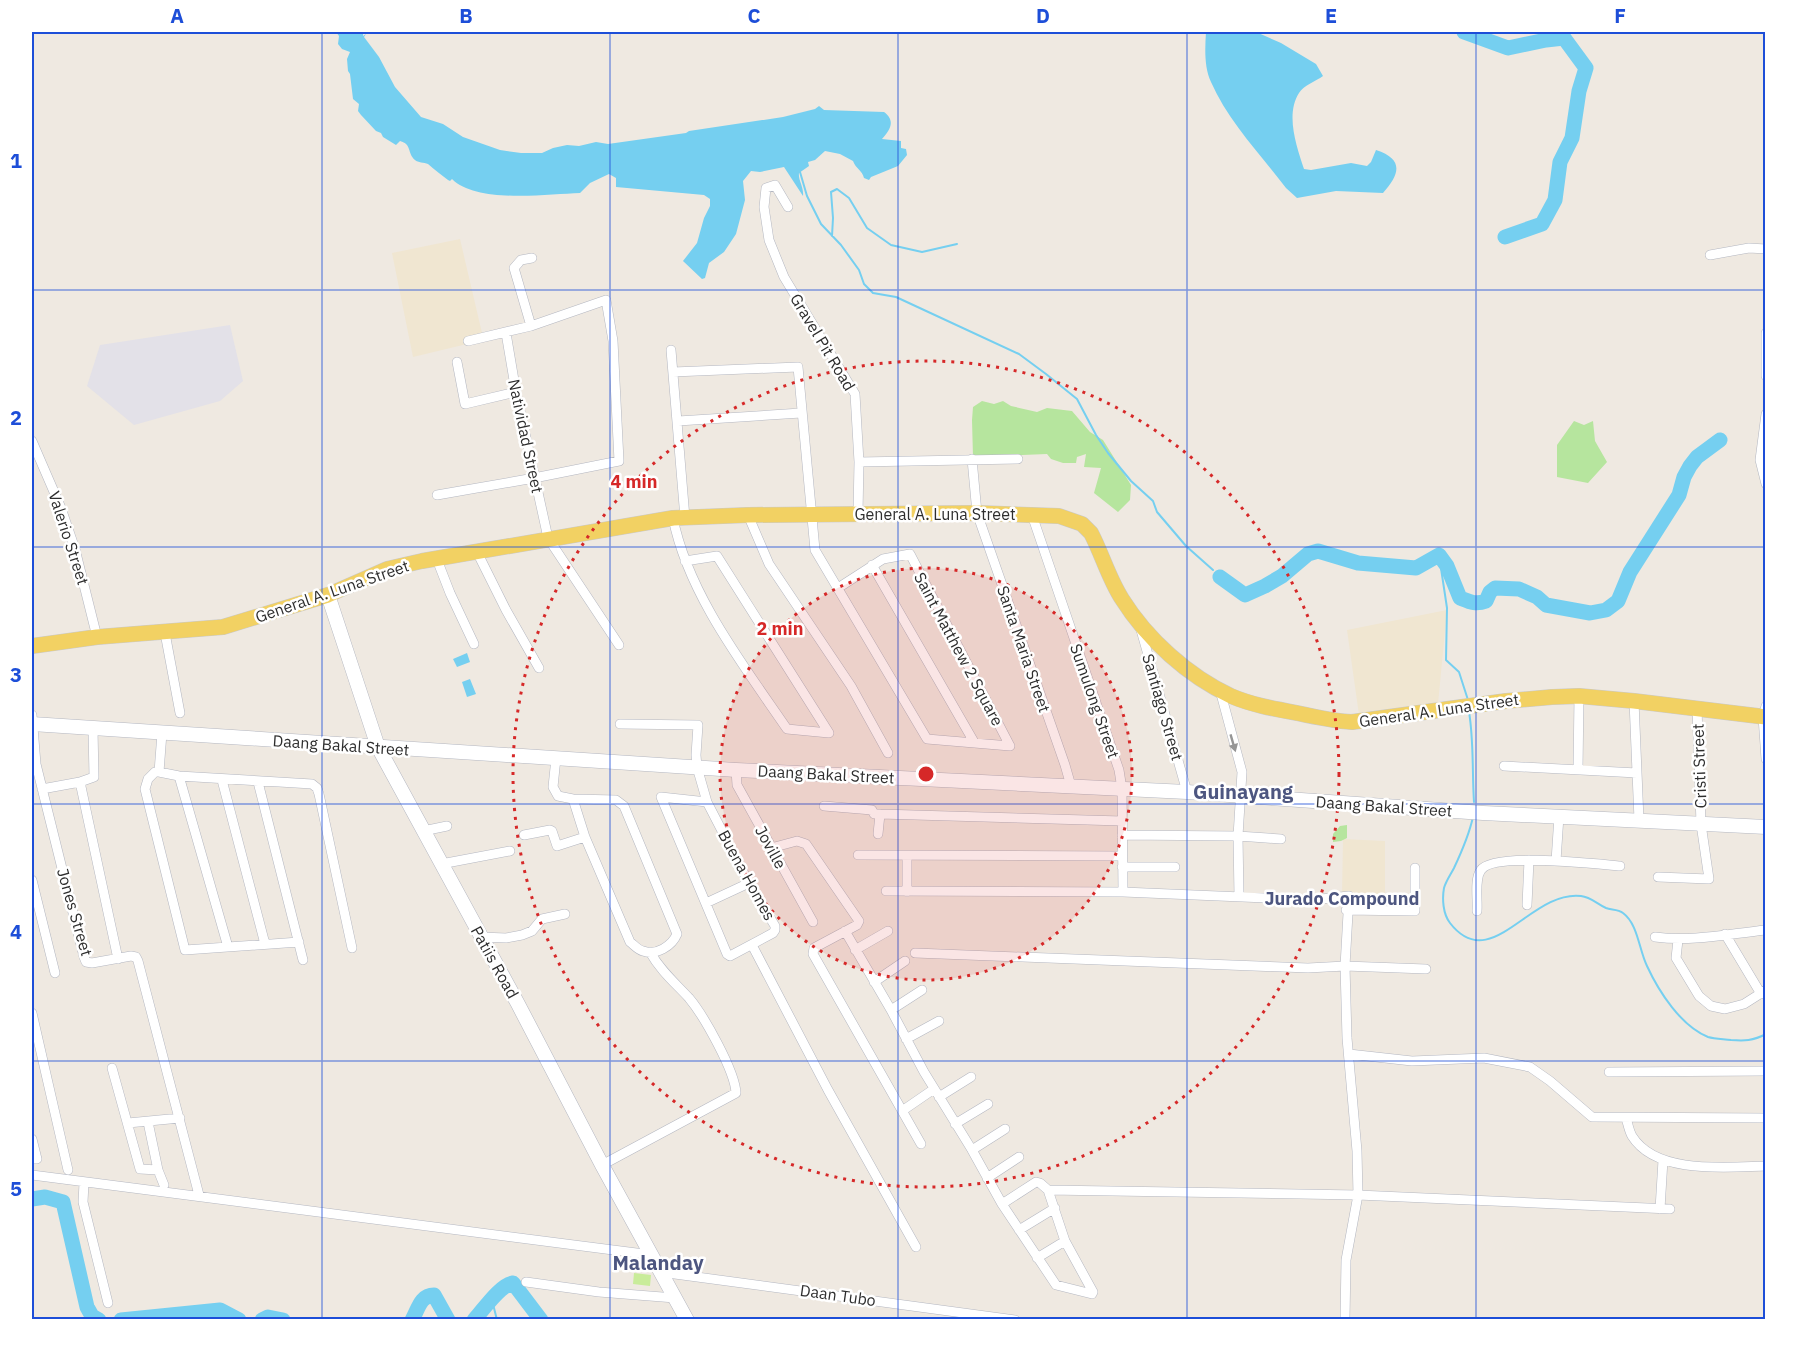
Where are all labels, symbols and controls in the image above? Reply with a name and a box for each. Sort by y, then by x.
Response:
text: A [170,2,184,29]
text: B [459,2,473,29]
text: C [747,2,761,29]
text: D [1036,2,1050,29]
text: E [1325,2,1337,29]
text: F [1614,2,1626,29]
text: 1 [10,147,22,174]
street label: Gravel Pit Road [786,290,860,394]
street label: Natividad Street [504,377,548,495]
text: 2 [10,404,22,431]
text: 4 min [610,470,658,493]
street label: Valerio Street [44,489,94,587]
street label: General A. Luna Street [854,504,1016,524]
street label: General A. Luna Street [253,555,411,627]
street label: Saint Matthew 2 Square [910,569,1008,729]
street label: Santa Maria Street [993,583,1055,715]
text: 2 min [756,617,804,640]
street label: Sumulong Street [1066,641,1124,761]
street label: Santiago Street [1138,651,1188,763]
text: 3 [10,661,22,688]
street label: General A. Luna Street [1358,689,1520,731]
street label: Cristi Street [1688,723,1710,809]
street label: Daang Bakal Street [272,730,410,760]
one-way arrow [1229,734,1238,752]
street label: Daang Bakal Street [757,760,895,788]
centre of rings [916,764,936,784]
district label: Guinayang [1193,778,1294,805]
street label: Daang Bakal Street [1315,791,1453,821]
street label: Joville [751,822,791,872]
street label: Buena Homes [714,826,780,924]
street label: Jones Street [53,866,97,958]
district label: Jurado Compound [1265,887,1419,910]
text: 4 [10,918,22,945]
street label: Patiis Road [467,922,523,1002]
text: 5 [10,1175,22,1202]
district label: Malanday [612,1249,704,1276]
street label: Daan Tubo [799,1280,877,1310]

